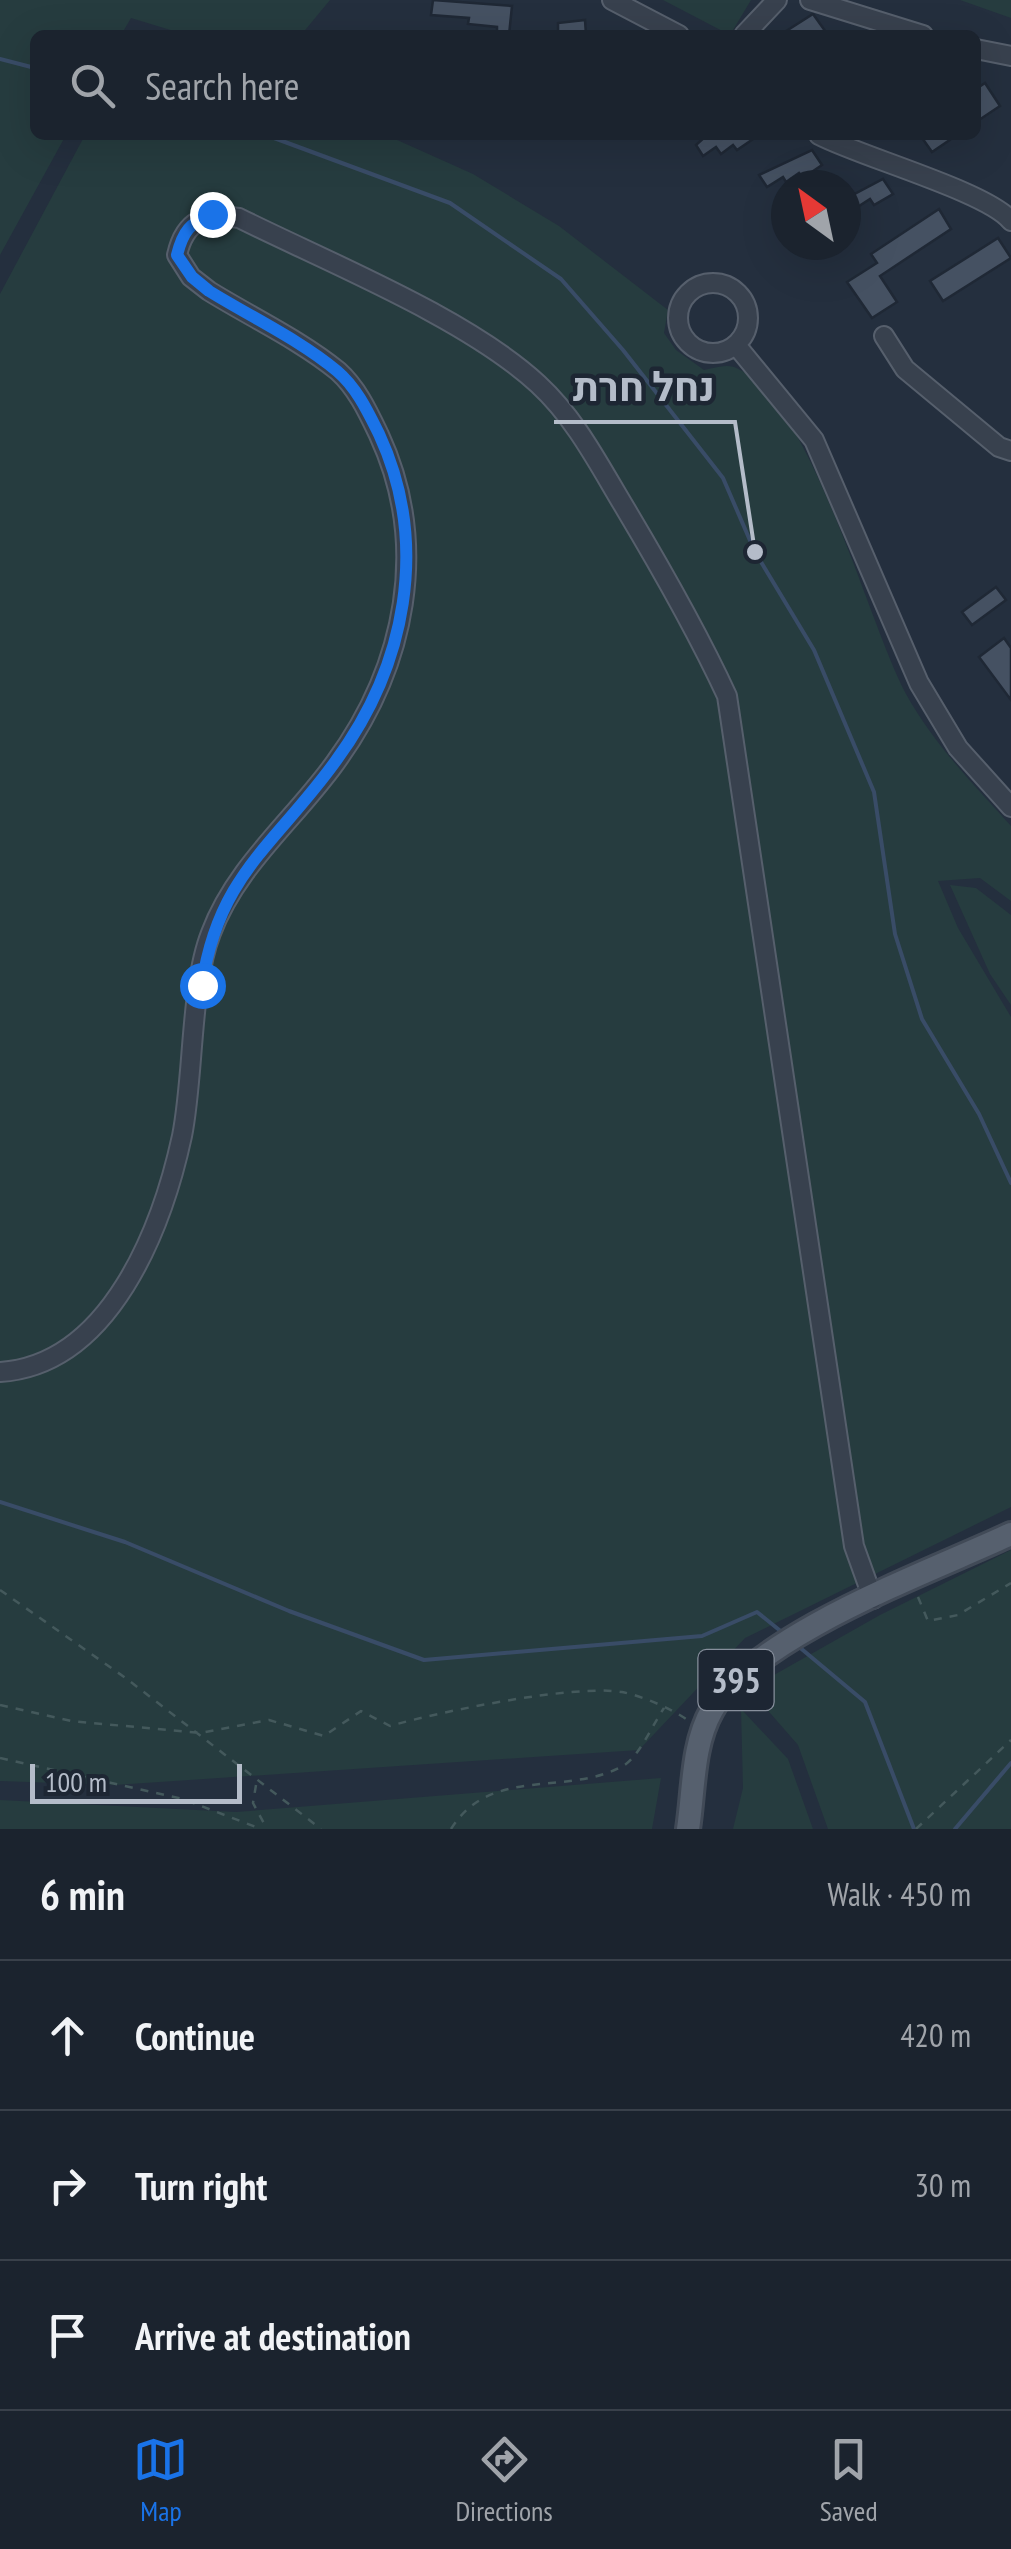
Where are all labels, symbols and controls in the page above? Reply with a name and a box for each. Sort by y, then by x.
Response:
search box [30,30,981,140]
icon: search [65,58,120,113]
text: Search here [145,61,299,110]
north arrow [771,170,861,260]
route end [190,192,236,238]
callout: נחל חרת [554,352,735,422]
text: נחל חרת [573,360,715,412]
route start [180,963,226,1009]
road number: 395 [698,1650,774,1710]
scale bar [30,1759,242,1804]
text: 100 m [45,1763,107,1800]
text: 6 min [40,1867,125,1922]
text: Walk · 450 m [827,1873,971,1915]
icon: ahead [40,2008,95,2063]
text: Continue [135,2011,255,2060]
text: 420 m [900,2014,971,2056]
icon: right [40,2158,95,2213]
text: Turn right [135,2161,267,2210]
text: 30 m [915,2164,971,2206]
icon: arrive [40,2308,95,2363]
text: Arrive at destination [135,2311,411,2360]
tab: Map [133,2432,188,2529]
tab: Directions [455,2432,553,2529]
tab: Saved [820,2432,878,2529]

